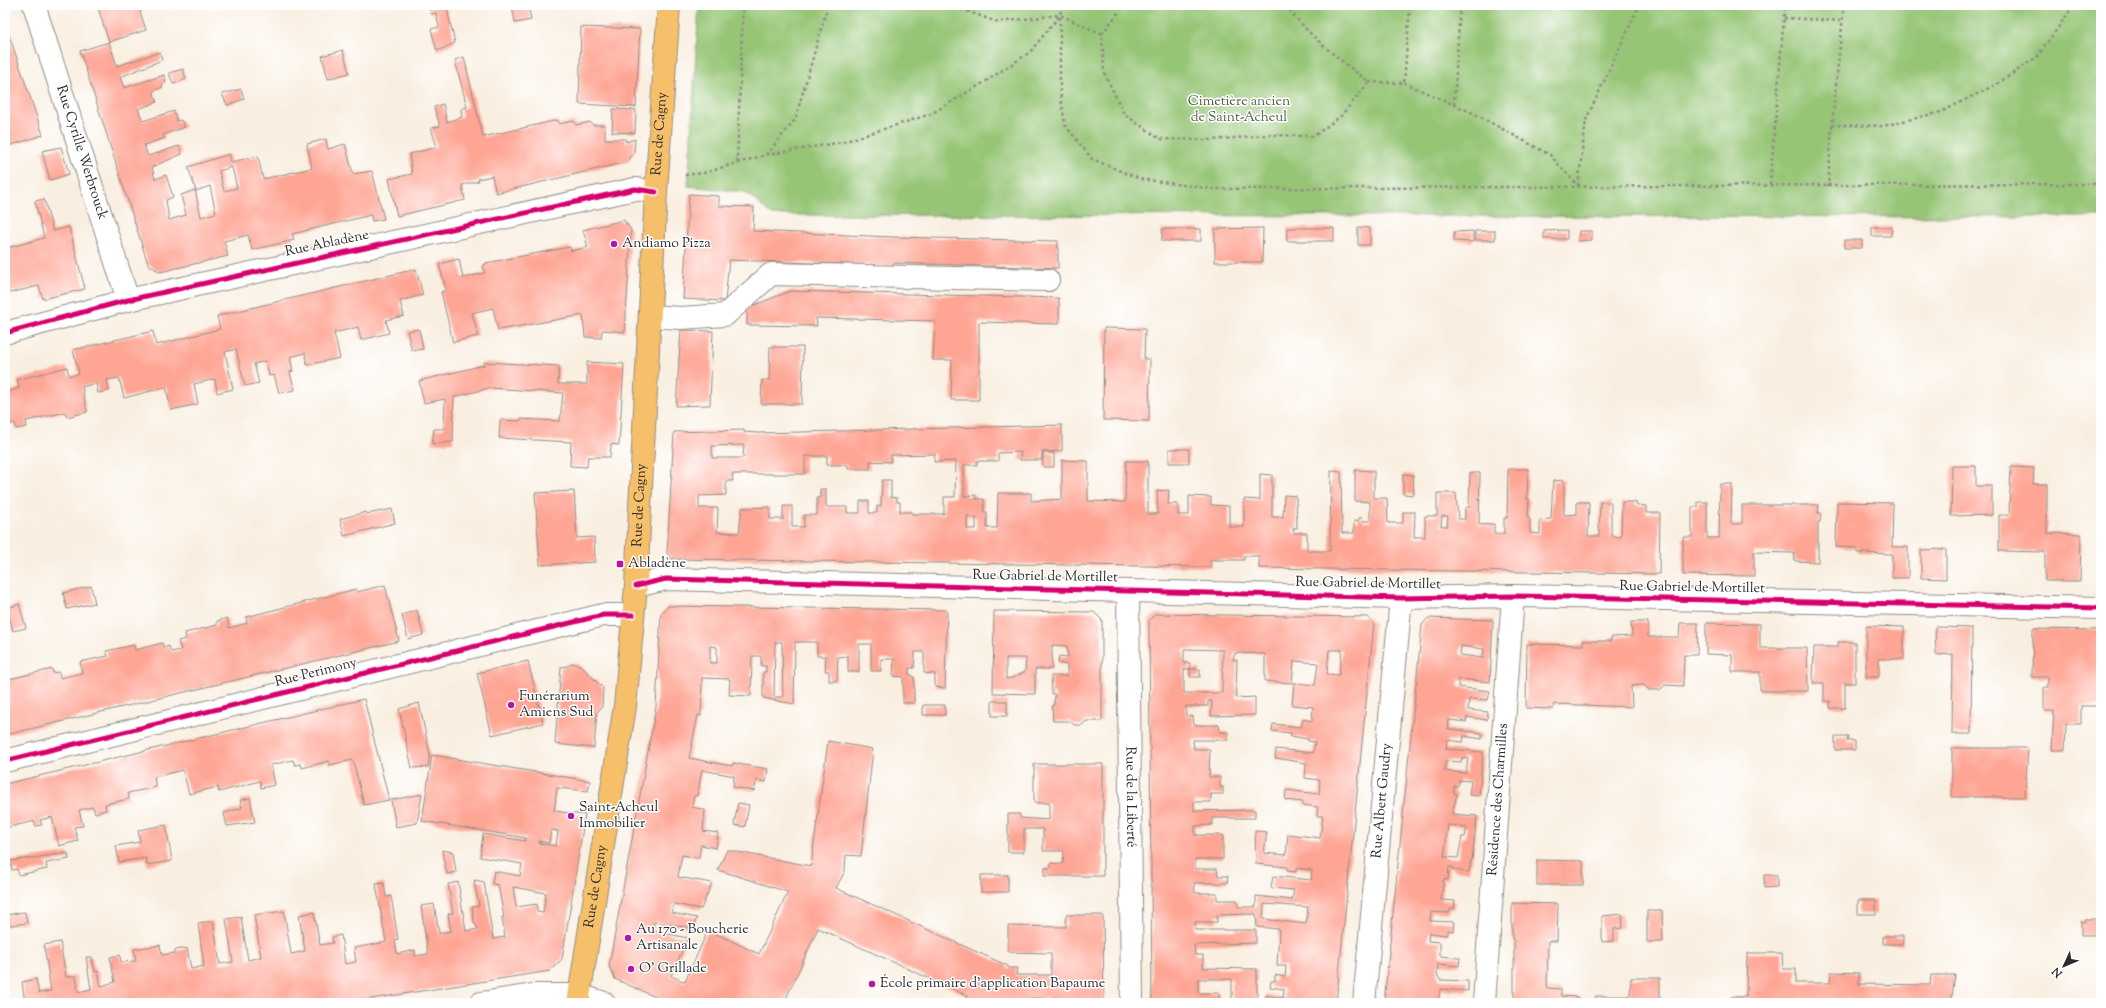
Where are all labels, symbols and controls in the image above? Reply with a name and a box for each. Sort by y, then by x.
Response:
street label: Rue Cyrille Werbrouck [50,83,112,223]
street label: Rue de Cagny [647,91,673,176]
park label: Cimetière ancien de Saint-Acheul [1188,92,1290,128]
street label: Rue Abladène [283,225,371,263]
place label: Andiamo Pizza [622,234,711,254]
marker: Andiamo Pizza [609,239,619,249]
street label: Rue de Cagny [628,463,652,548]
place label: Abladène [628,554,686,574]
marker: Abladène [615,559,625,569]
street label: Rue Gabriel de Mortillet [972,566,1118,588]
street label: Rue Gabriel de Mortillet [1295,573,1441,595]
street label: Rue Gabriel de Mortillet [1619,577,1765,599]
street label: Rue Perimony [273,653,359,693]
place label: Funérarium Amiens Sud [519,687,594,723]
marker: Funérarium Amiens Sud [506,700,516,710]
street label: Résidence des Charmilles [1483,722,1514,877]
street label: Rue Albert Gaudry [1367,742,1398,859]
street label: Rue de la Liberté [1120,746,1140,848]
place label: Saint-Acheul Immobilier [579,798,658,834]
marker: Saint-Acheul Immobilier [566,811,576,821]
street label: Rue de Cagny [580,844,613,929]
place label: Au 170 - Boucherie Artisanale [636,920,749,956]
marker: Au 170 - Boucherie Artisanale [623,933,633,943]
north arrow [2044,946,2084,986]
place label: O' Grillade [639,959,707,979]
text: N [2049,963,2067,982]
marker: O' Grillade [626,964,636,974]
place label: École primaire d'application Bapaume [880,974,1105,994]
marker: École primaire d'application Bapaume [867,979,877,989]

